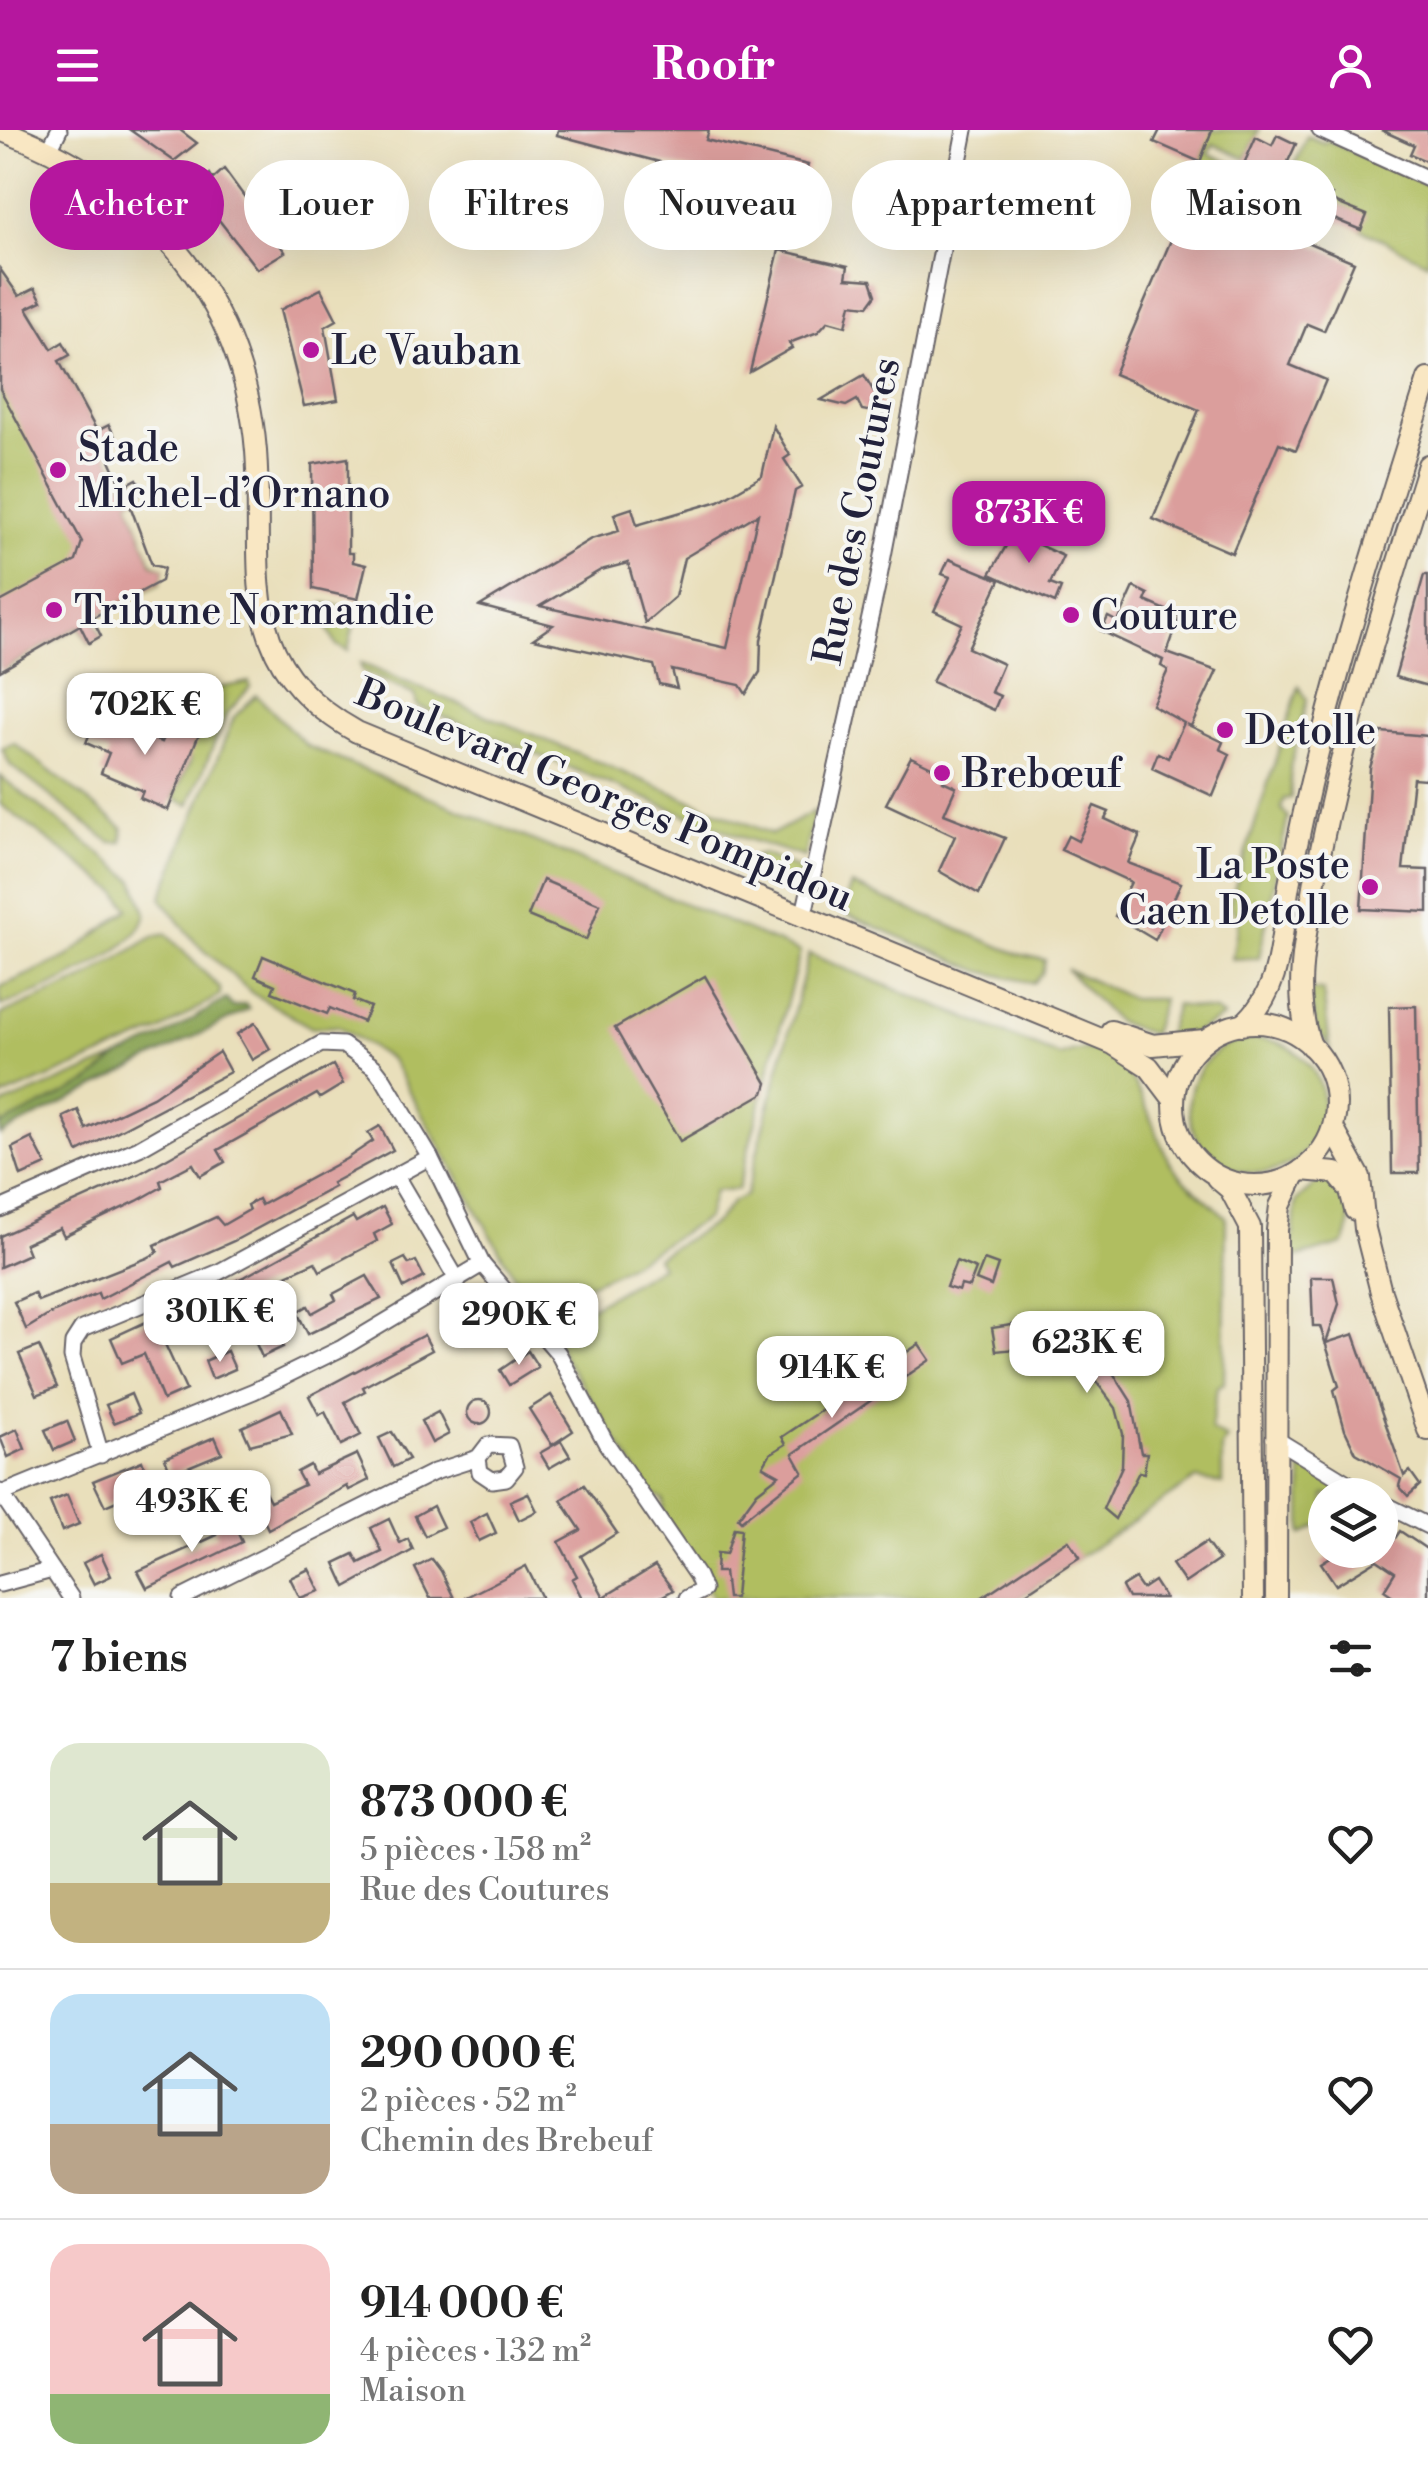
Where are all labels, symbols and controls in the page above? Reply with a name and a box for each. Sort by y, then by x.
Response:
text: Roofr [652,37,776,94]
icon: menu [50,38,105,93]
icon: person [1323,38,1378,93]
chip: Acheter [30,160,224,250]
chip: Louer [244,160,409,250]
chip: Filtres [429,160,604,250]
chip: Nouveau [624,160,832,250]
chip: Appartement [852,160,1131,250]
chip: Maison [1151,160,1337,250]
place label: Le Vauban [331,327,521,377]
marker: Le Vauban [300,339,322,361]
street label: Rue des Coutures [804,353,912,669]
place label: Stade Michel-d’Ornano [78,424,391,520]
marker: Stade Michel-d’Ornano [47,459,69,481]
pin: 873K € [948,481,1110,566]
text: 873K € [974,493,1084,533]
place label: Tribune Normandie [74,587,435,637]
place label: Couture [1091,592,1238,642]
marker: Tribune Normandie [43,599,65,621]
marker: Couture [1060,604,1082,626]
street label: Boulevard Georges Pompidou [347,668,860,924]
pin: 702K € [64,673,226,758]
text: 702K € [89,685,201,725]
place label: Detolle [1245,707,1376,757]
marker: Detolle [1214,719,1236,741]
place label: Brebœuf [961,750,1123,800]
marker: Brebœuf [931,762,953,784]
place label: La Poste Caen Detolle [1119,841,1350,937]
marker: La Poste Caen Detolle [1359,876,1381,898]
pin: 301K € [139,1280,301,1365]
pin: 290K € [438,1283,600,1368]
text: 301K € [166,1292,274,1332]
text: 290K € [461,1295,577,1335]
pin: 623K € [1006,1311,1168,1396]
text: 623K € [1031,1323,1143,1363]
pin: 914K € [751,1336,913,1421]
text: 914K € [779,1348,885,1388]
pin: 493K € [111,1470,273,1555]
map controls [1308,1478,1398,1568]
button: layers [1308,1478,1398,1568]
text: 493K € [136,1482,248,1522]
icon: filters [1323,1631,1378,1686]
text: 7 biens [50,1632,188,1685]
text: 873 000 € [360,1777,568,1830]
icon: home [130,1783,250,1903]
icon: heart [1323,1816,1378,1871]
text: 5 pièces · 158 m² [360,1830,591,1870]
text: Rue des Coutures [360,1870,610,1910]
text: 290 000 € [360,2028,576,2081]
icon: home [130,2034,250,2154]
icon: heart [1323,2067,1378,2122]
text: 2 pièces · 52 m² [360,2081,577,2121]
text: Chemin des Brebeuf [360,2121,653,2161]
text: 914 000 € [360,2278,564,2331]
icon: home [130,2284,250,2404]
icon: heart [1323,2317,1378,2372]
text: 4 pièces · 132 m² [360,2331,591,2371]
text: Maison [360,2371,466,2411]

